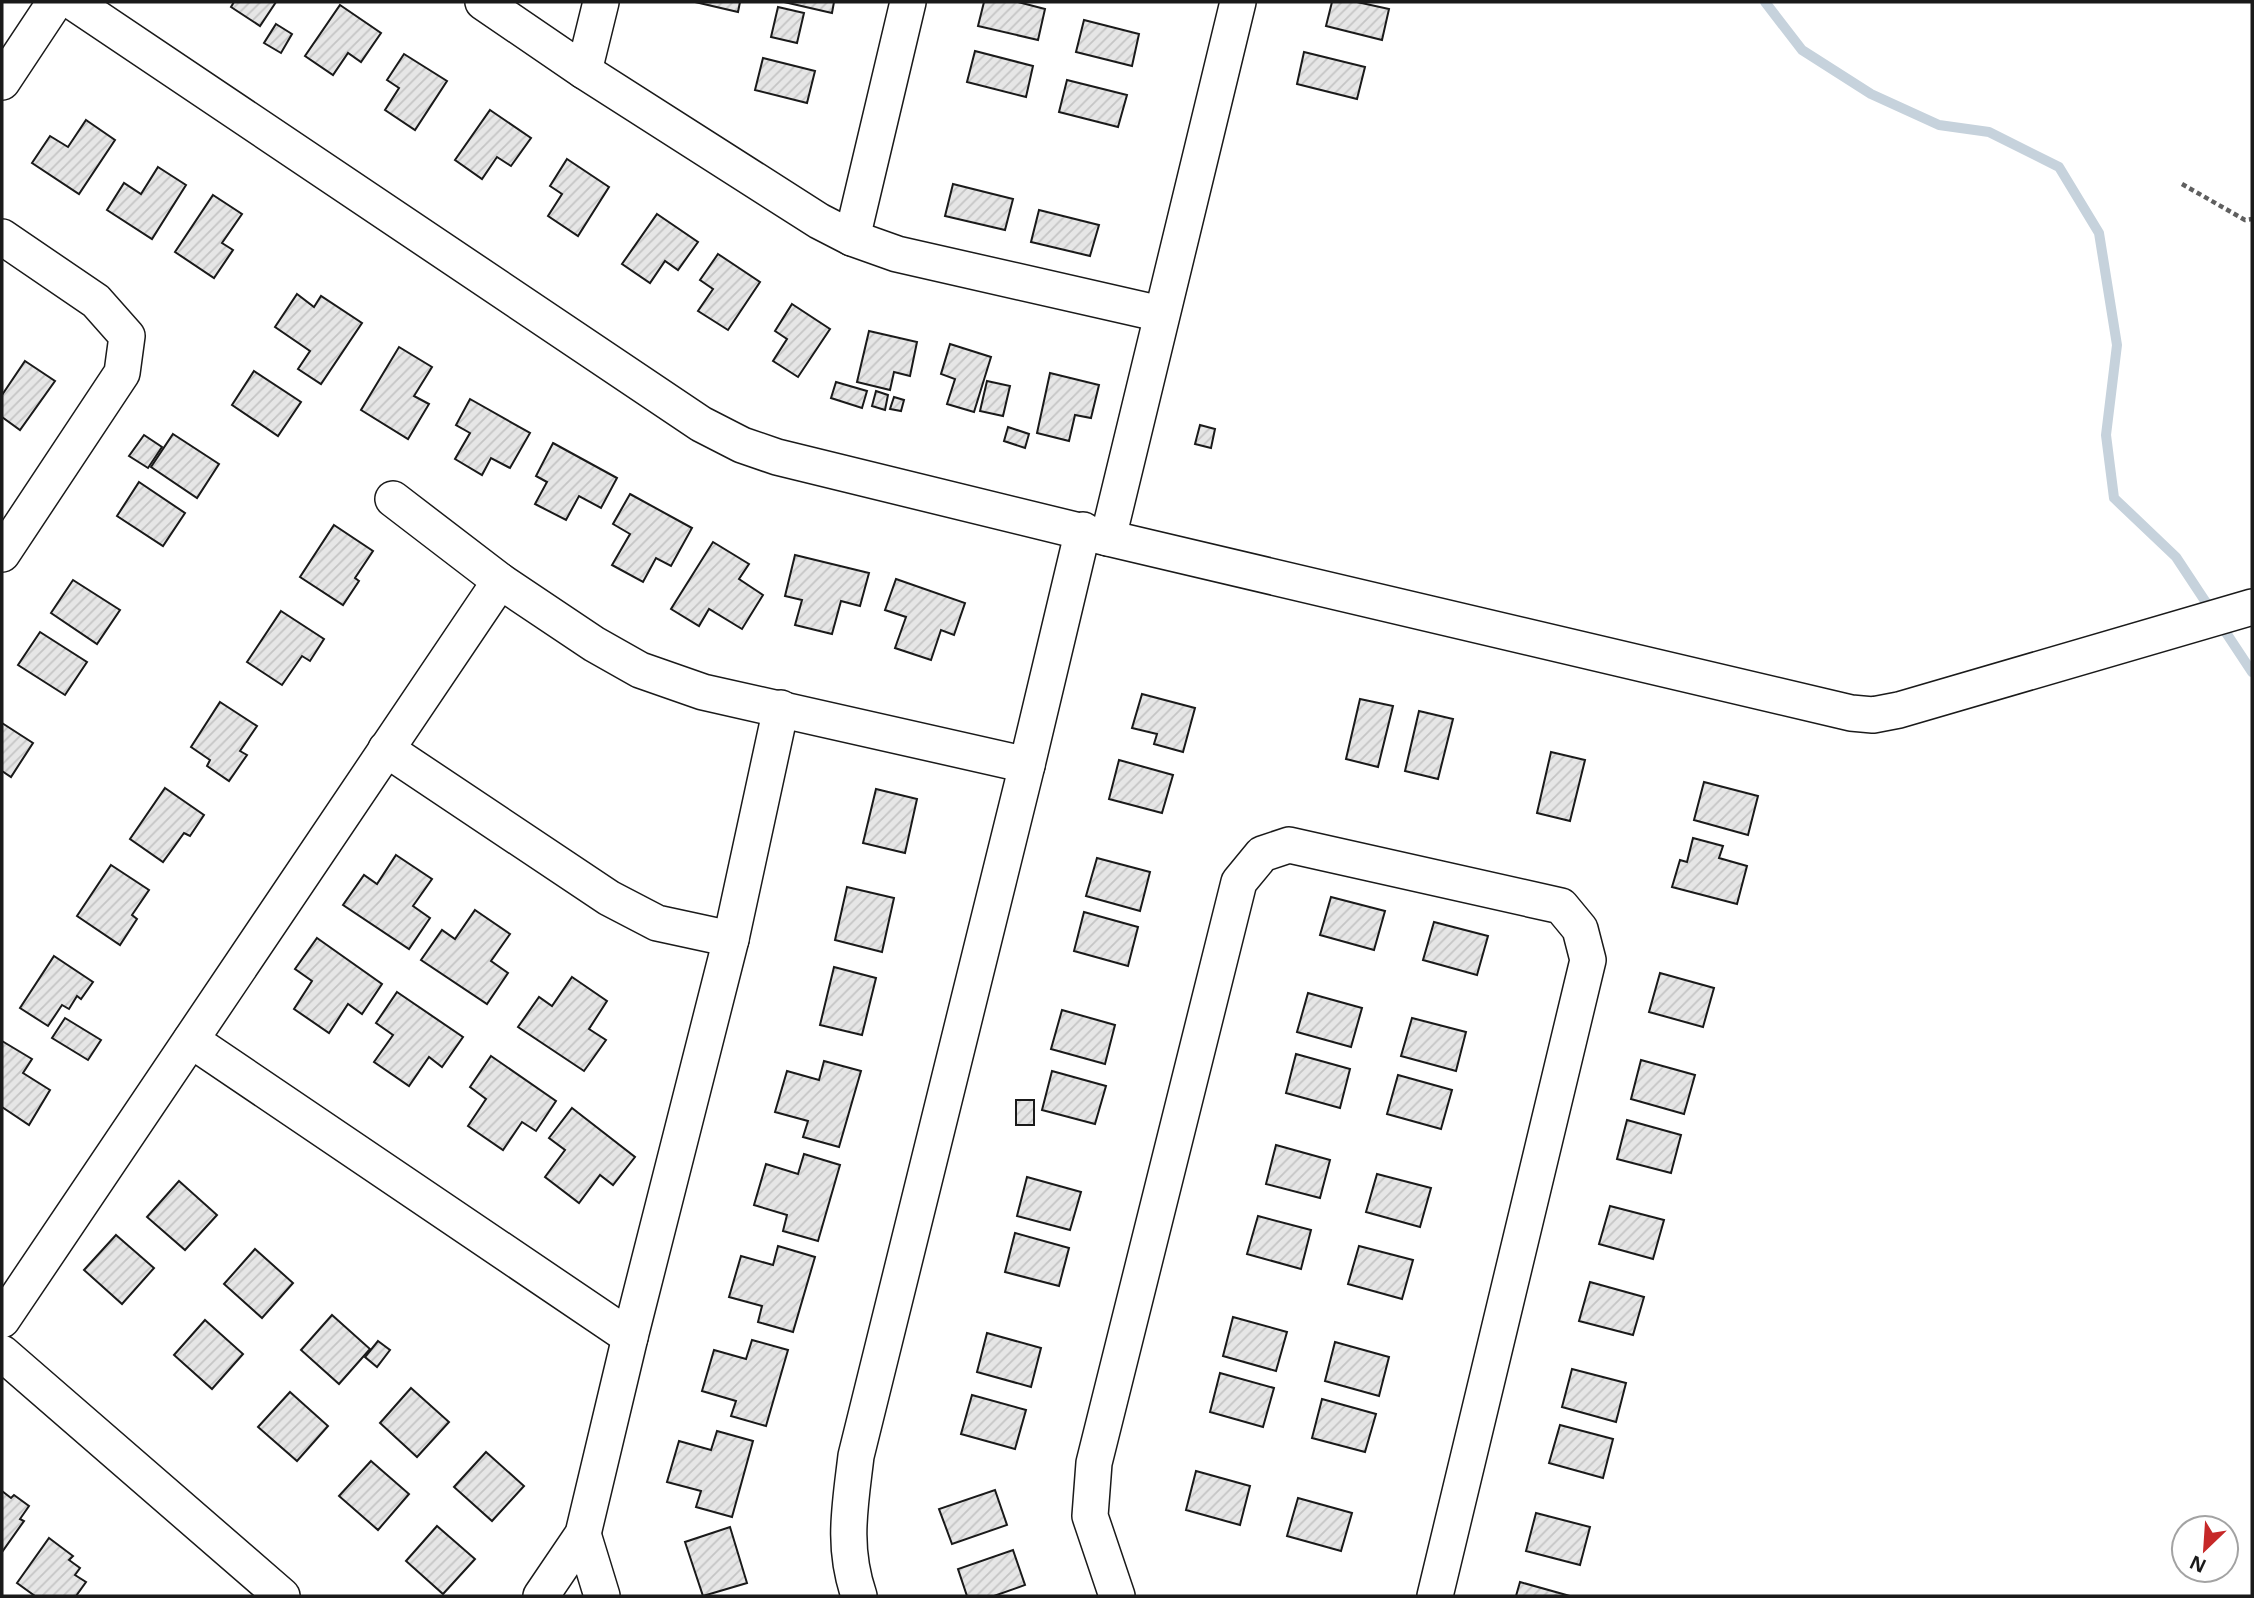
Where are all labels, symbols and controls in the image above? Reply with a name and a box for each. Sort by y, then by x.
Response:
north arrow [2170,1514,2240,1584]
text: N [2185,1549,2210,1579]

